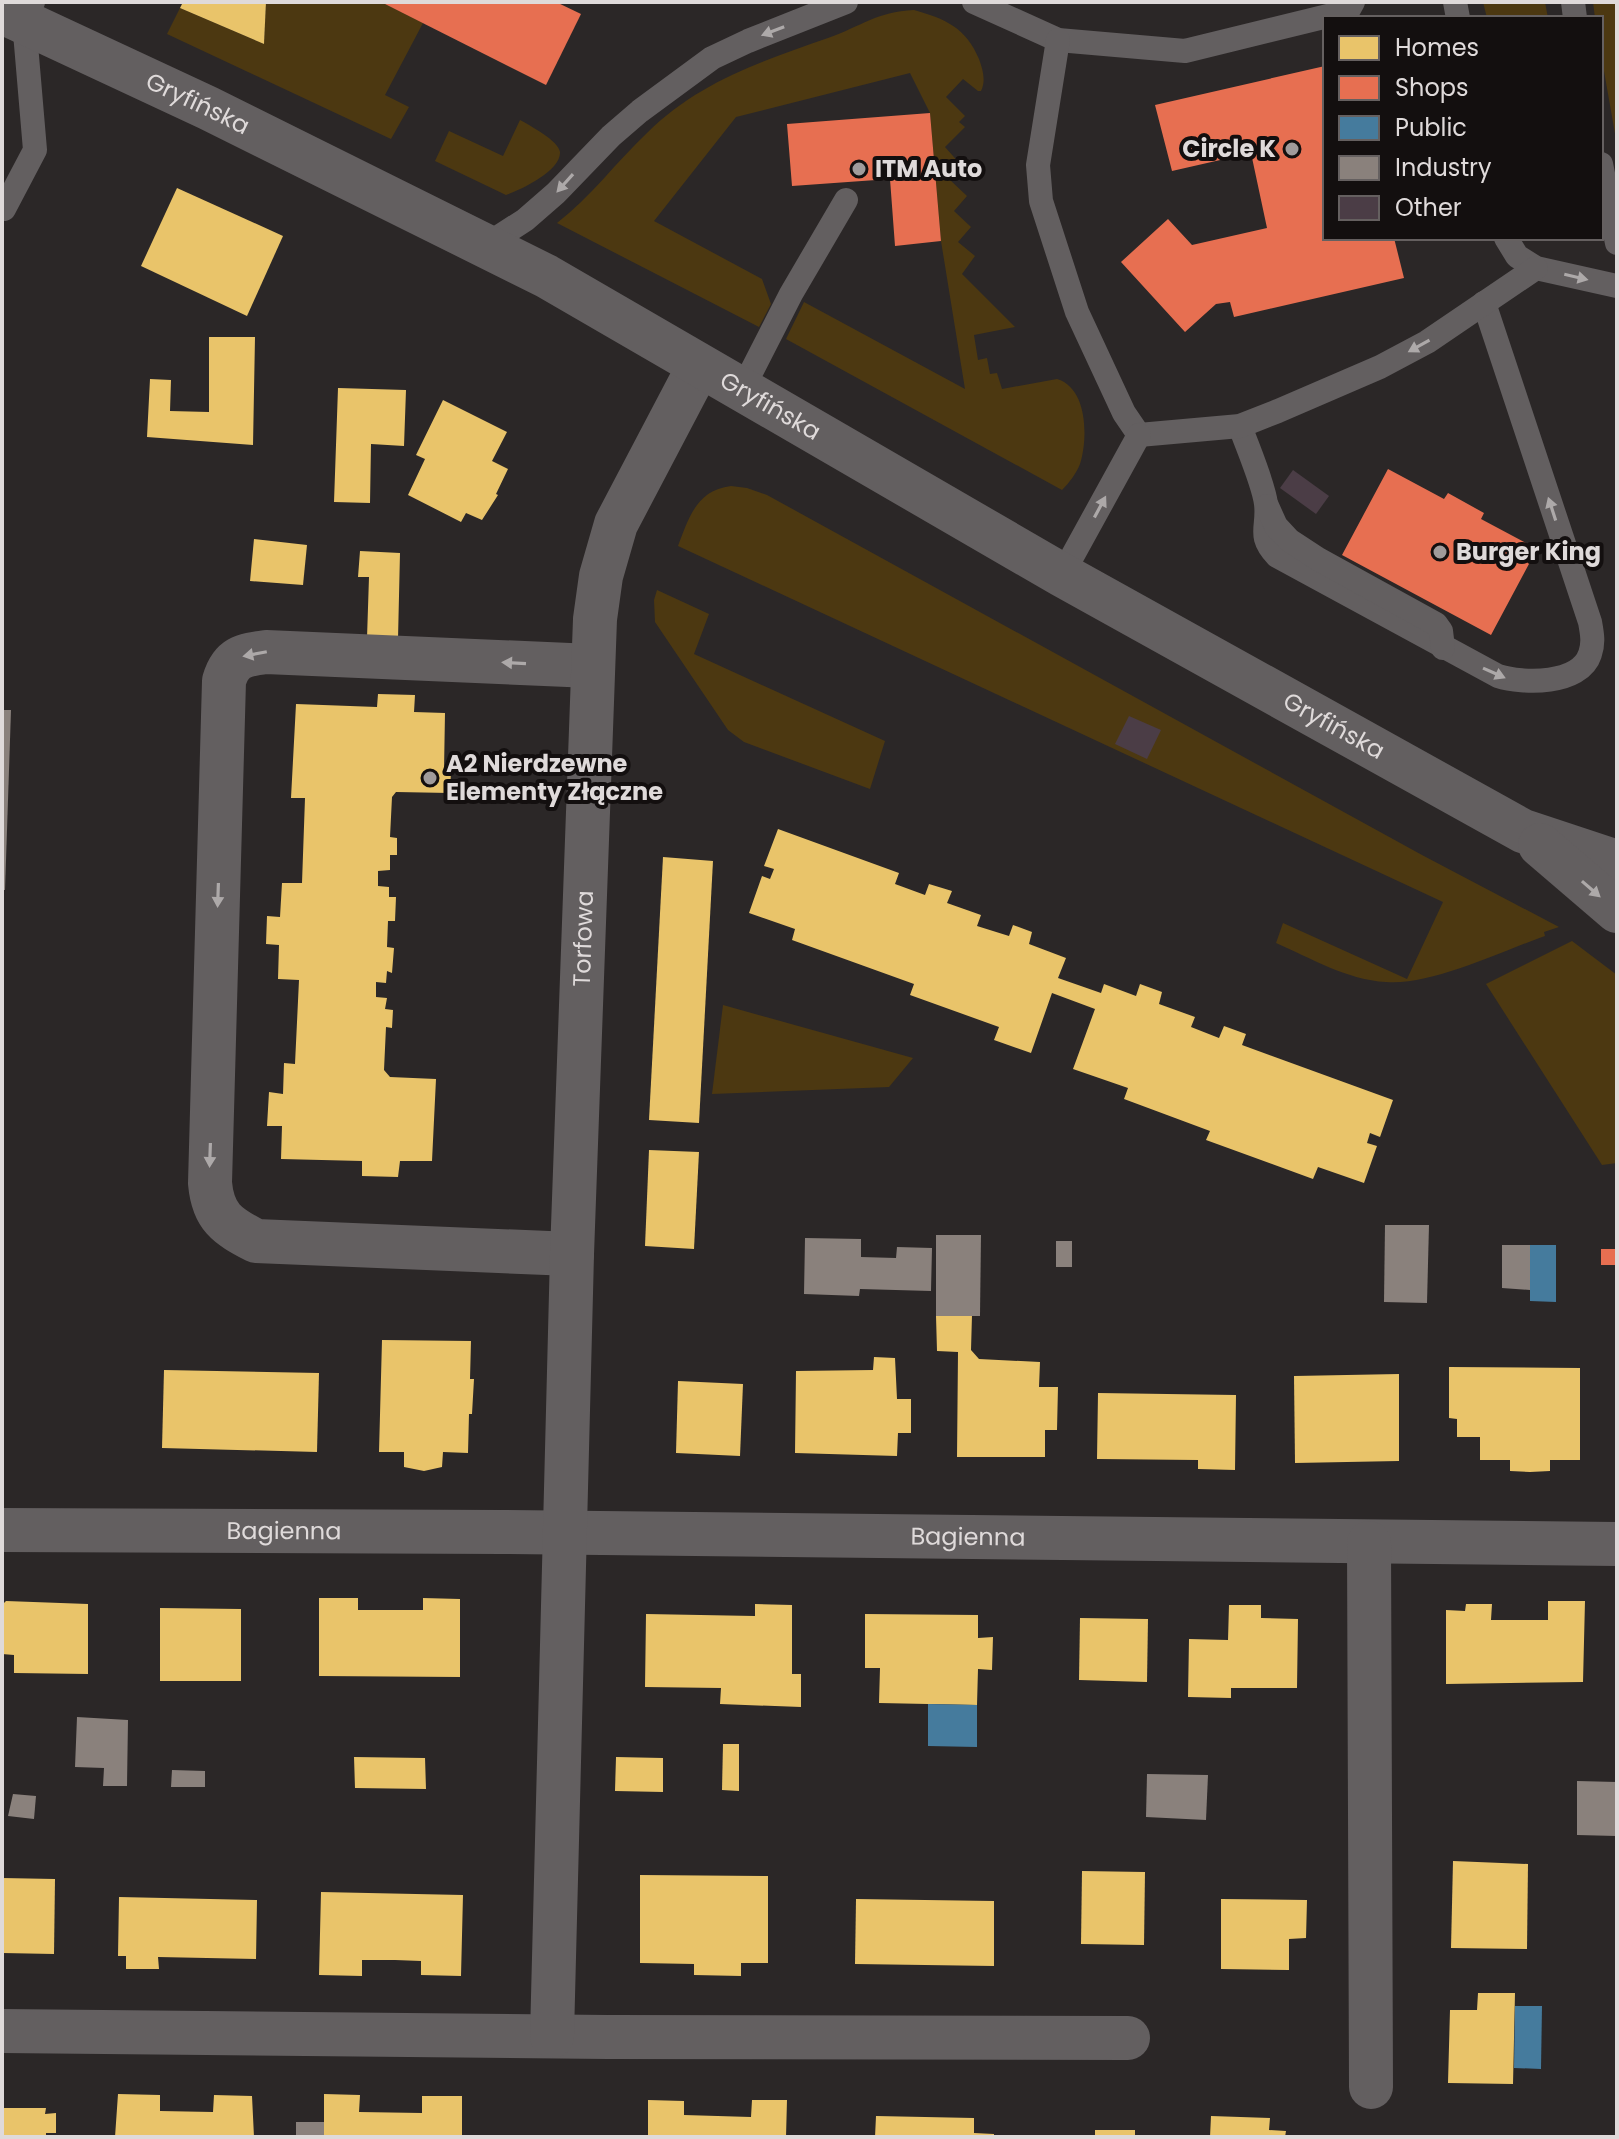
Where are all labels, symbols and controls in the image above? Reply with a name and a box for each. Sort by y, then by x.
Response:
legend [1323,16,1603,240]
one-way arrow [761,26,785,38]
text: Homes [1395,31,1479,64]
street label: Gryfińska [141,64,255,142]
text: Shops [1395,71,1469,104]
text: Public [1395,111,1467,144]
place label: Circle K [1182,132,1276,165]
marker: Circle K [1283,140,1301,158]
text: Industry [1395,151,1492,184]
place label: ITM Auto [875,152,982,185]
marker: ITM Auto [850,160,868,178]
one-way arrow [557,173,575,192]
text: Other [1395,191,1462,224]
one-way arrow [1564,271,1589,284]
one-way arrow [1408,339,1430,353]
street label: Gryfińska [714,363,827,448]
one-way arrow [1093,496,1106,519]
one-way arrow [1546,497,1558,521]
place label: Burger King [1456,535,1601,568]
marker: Burger King [1431,543,1449,561]
one-way arrow [242,649,267,661]
one-way arrow [501,656,526,669]
one-way arrow [1482,667,1506,680]
street label: Gryfińska [1277,684,1391,767]
place label: A2 Nierdzewne Elementy Złączne [446,747,663,808]
marker: A2 Nierdzewne Elementy Złączne [421,769,439,787]
one-way arrow [1581,880,1601,897]
one-way arrow [211,883,224,908]
street label: Torfowa [565,890,601,987]
one-way arrow [204,1143,217,1168]
street label: Bagienna [226,1514,342,1547]
street label: Bagienna [910,1519,1026,1554]

